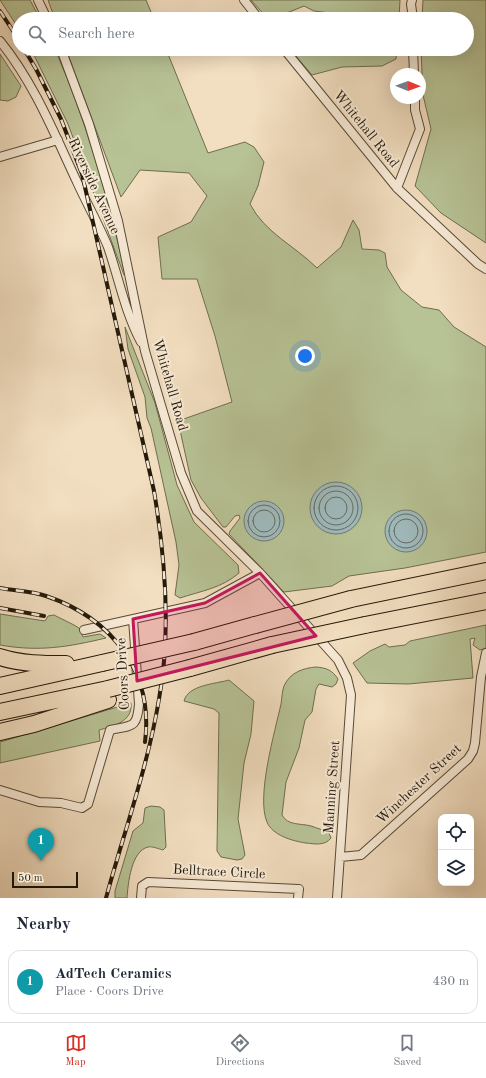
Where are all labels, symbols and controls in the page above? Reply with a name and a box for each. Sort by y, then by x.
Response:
search box [12,12,474,56]
icon: search [26,23,48,45]
text: Search here [58,27,135,42]
north arrow [390,68,426,104]
street label: Whitehall Road [331,88,401,170]
street label: Riverside Avenue [66,136,122,236]
street label: Whitehall Road [150,337,190,433]
your location [295,346,315,366]
street label: Coors Drive [114,637,132,711]
street label: Manning Street [322,740,342,834]
street label: Winchester Street [374,741,464,827]
map controls [438,814,474,886]
button: locate [438,814,474,850]
pin: 1 [28,828,54,861]
button: layers [438,850,474,886]
street label: Belltrace Circle [172,863,266,881]
scale bar [12,870,78,889]
text: 50 m [18,873,43,884]
text: Nearby [16,916,71,933]
text: AdTech Ceramics [55,967,171,982]
text: 1 [26,975,34,988]
text: 430 m [432,975,469,988]
text: Place · Coors Drive [55,985,164,998]
tab: Map [65,1032,87,1070]
tab: Directions [216,1032,264,1070]
tab: Saved [393,1032,421,1070]

